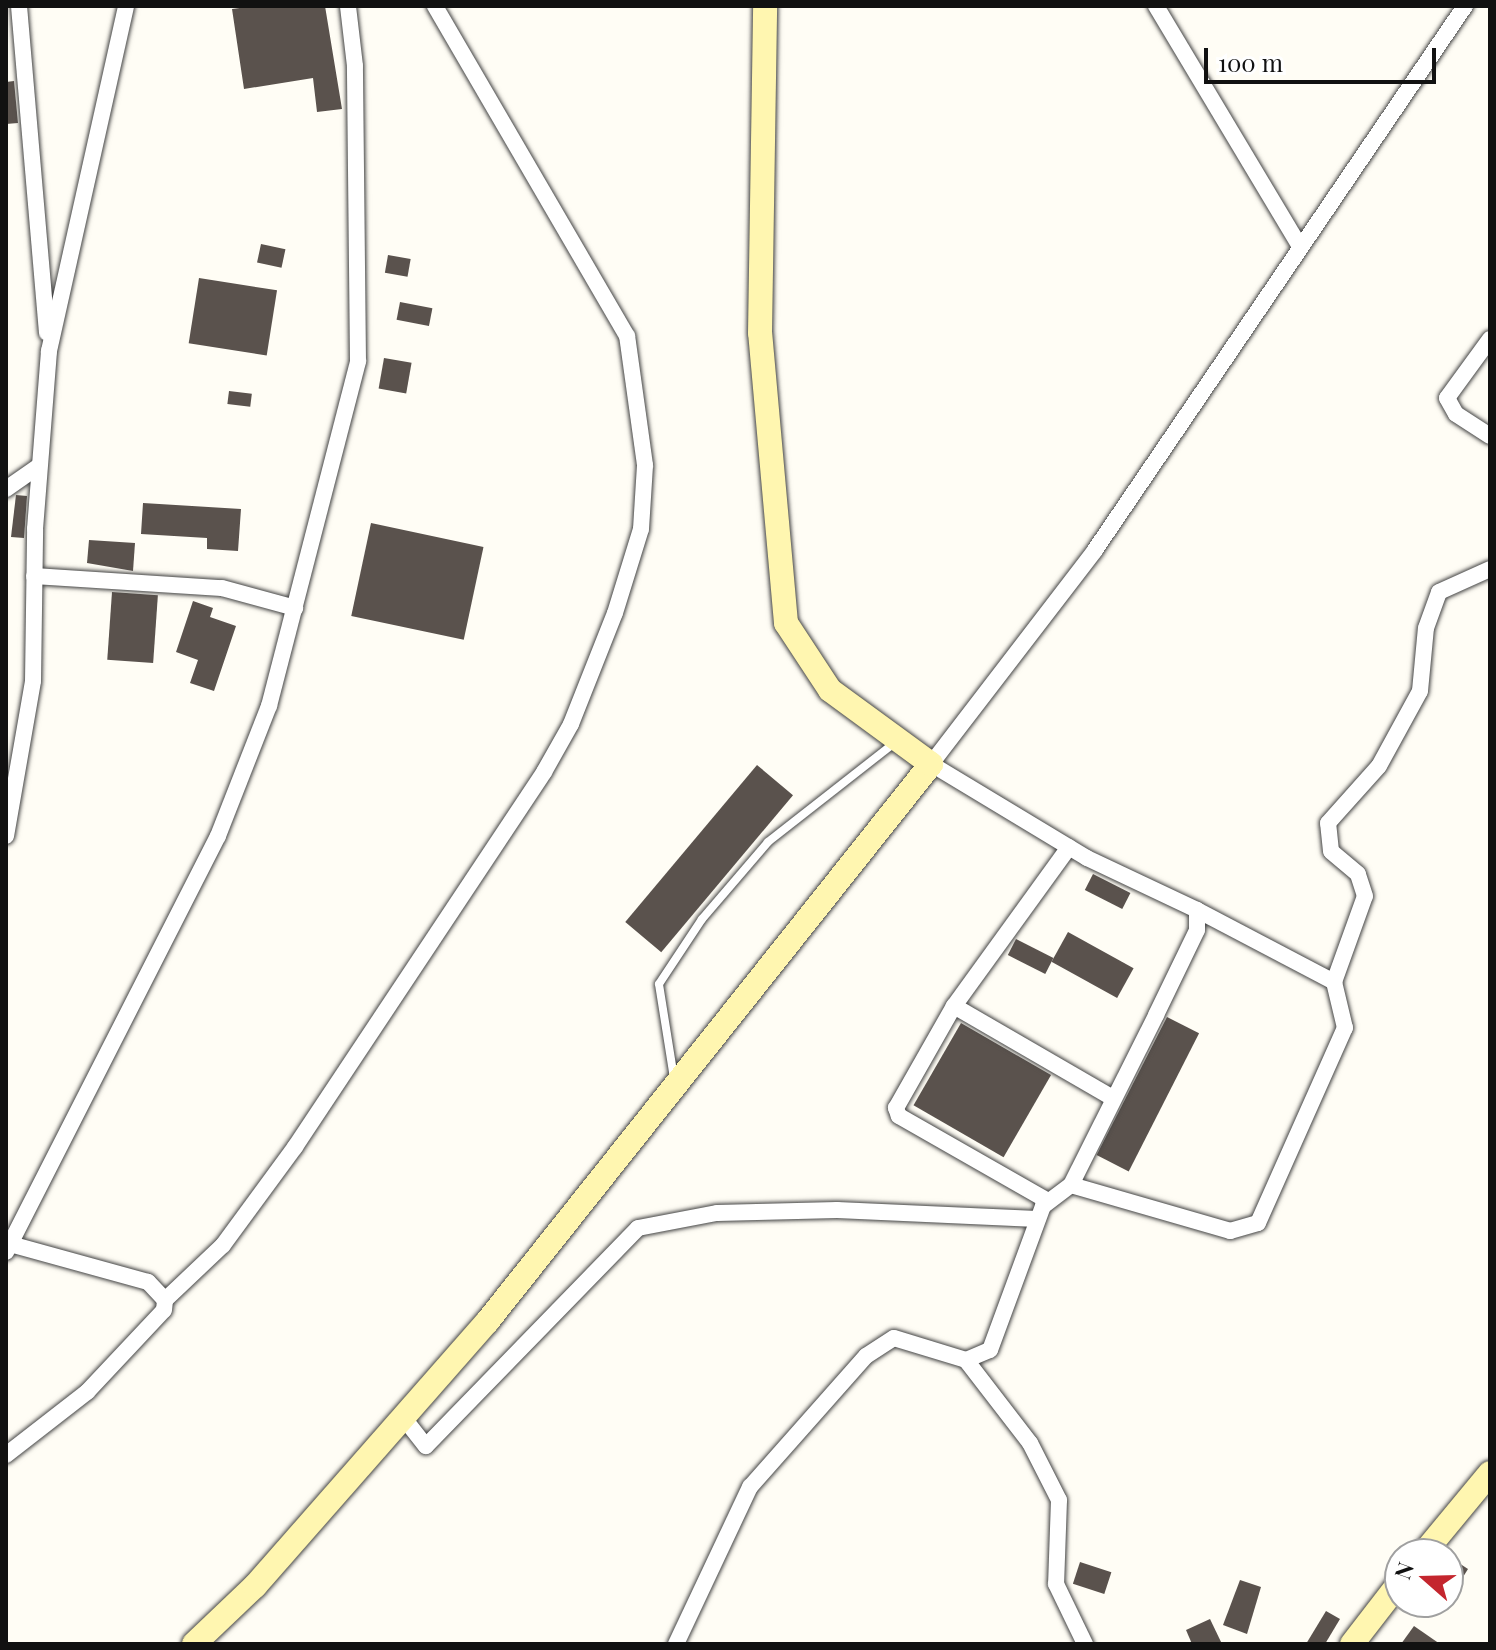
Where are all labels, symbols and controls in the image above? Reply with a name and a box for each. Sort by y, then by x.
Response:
scale bar [1208,32,1440,82]
text: 100 m [1218,46,1283,78]
north arrow [1384,1538,1464,1618]
text: N [1387,1558,1420,1583]

